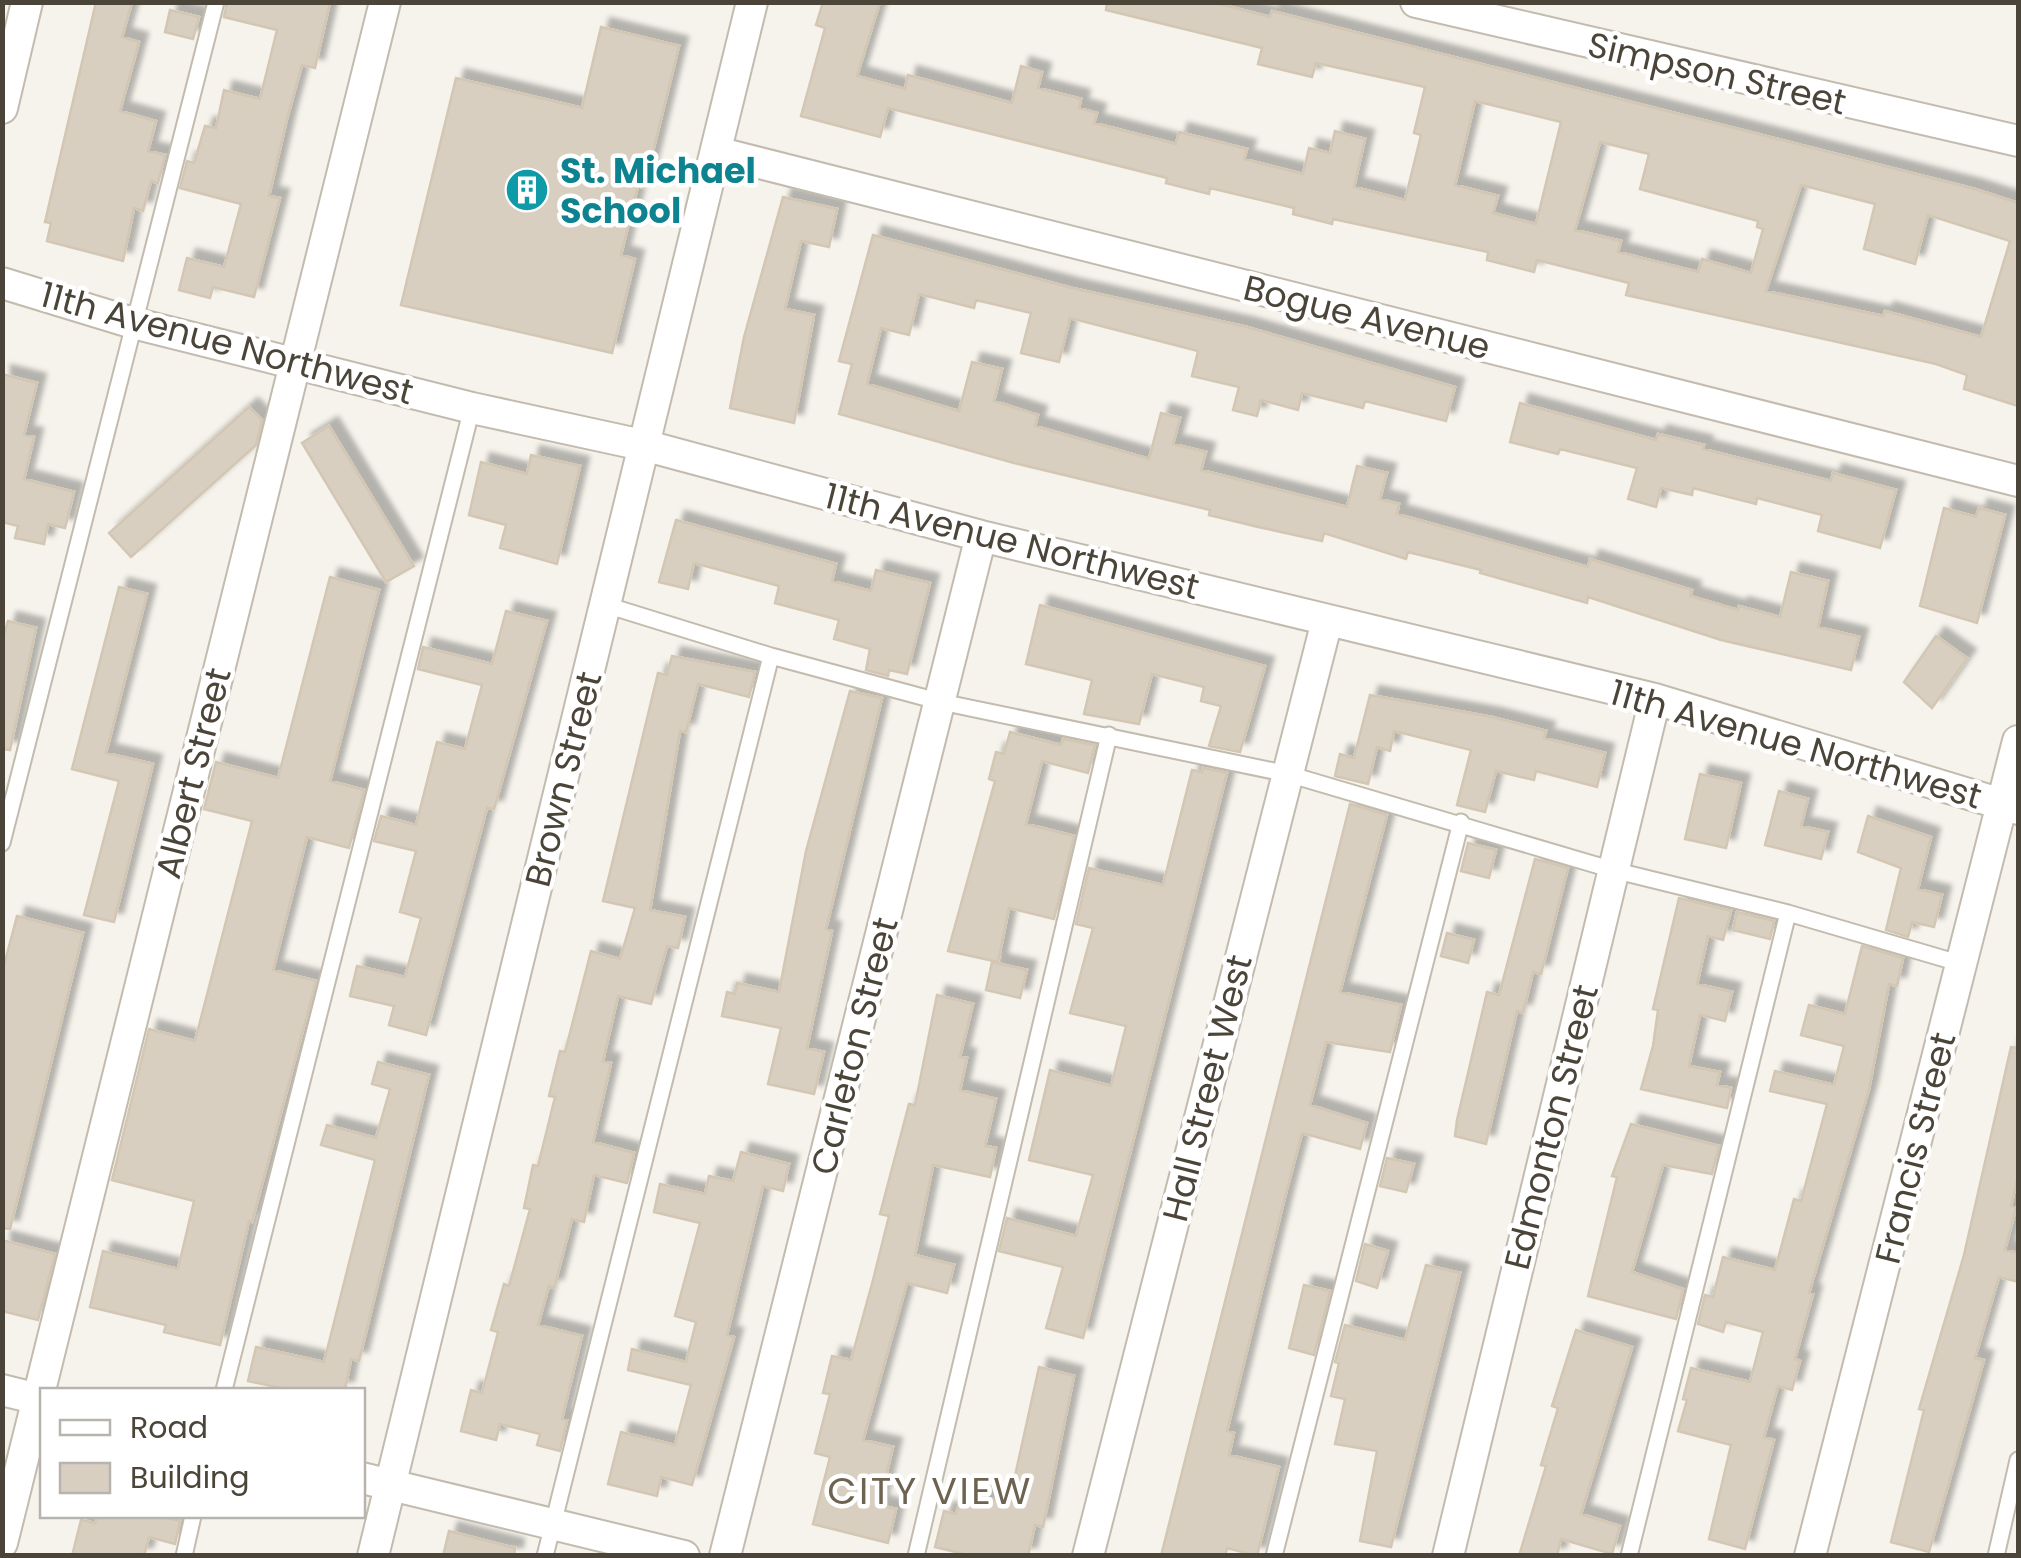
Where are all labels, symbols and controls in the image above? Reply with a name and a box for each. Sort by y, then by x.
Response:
street label: Simpson Street [1583,19,1851,127]
place label: St. Michael School [560,146,756,235]
building icon: St. Michael School [504,167,550,213]
street label: Bogue Avenue [1239,263,1495,371]
street label: 11th Avenue Northwest [35,270,419,416]
street label: 11th Avenue Northwest [820,471,1204,611]
street label: Albert Street [143,663,243,883]
street label: Brown Street [513,666,613,892]
street label: 11th Avenue Northwest [1605,667,1987,821]
street label: Carleton Street [798,912,910,1180]
street label: Hall Street West [1150,950,1264,1226]
street label: Edmonton Street [1492,979,1610,1275]
street label: Francis Street [1863,1027,1967,1269]
legend [40,1388,365,1518]
text: Road [130,1406,208,1449]
text: Building [130,1456,250,1499]
district label: CITY VIEW [827,1464,1033,1517]

